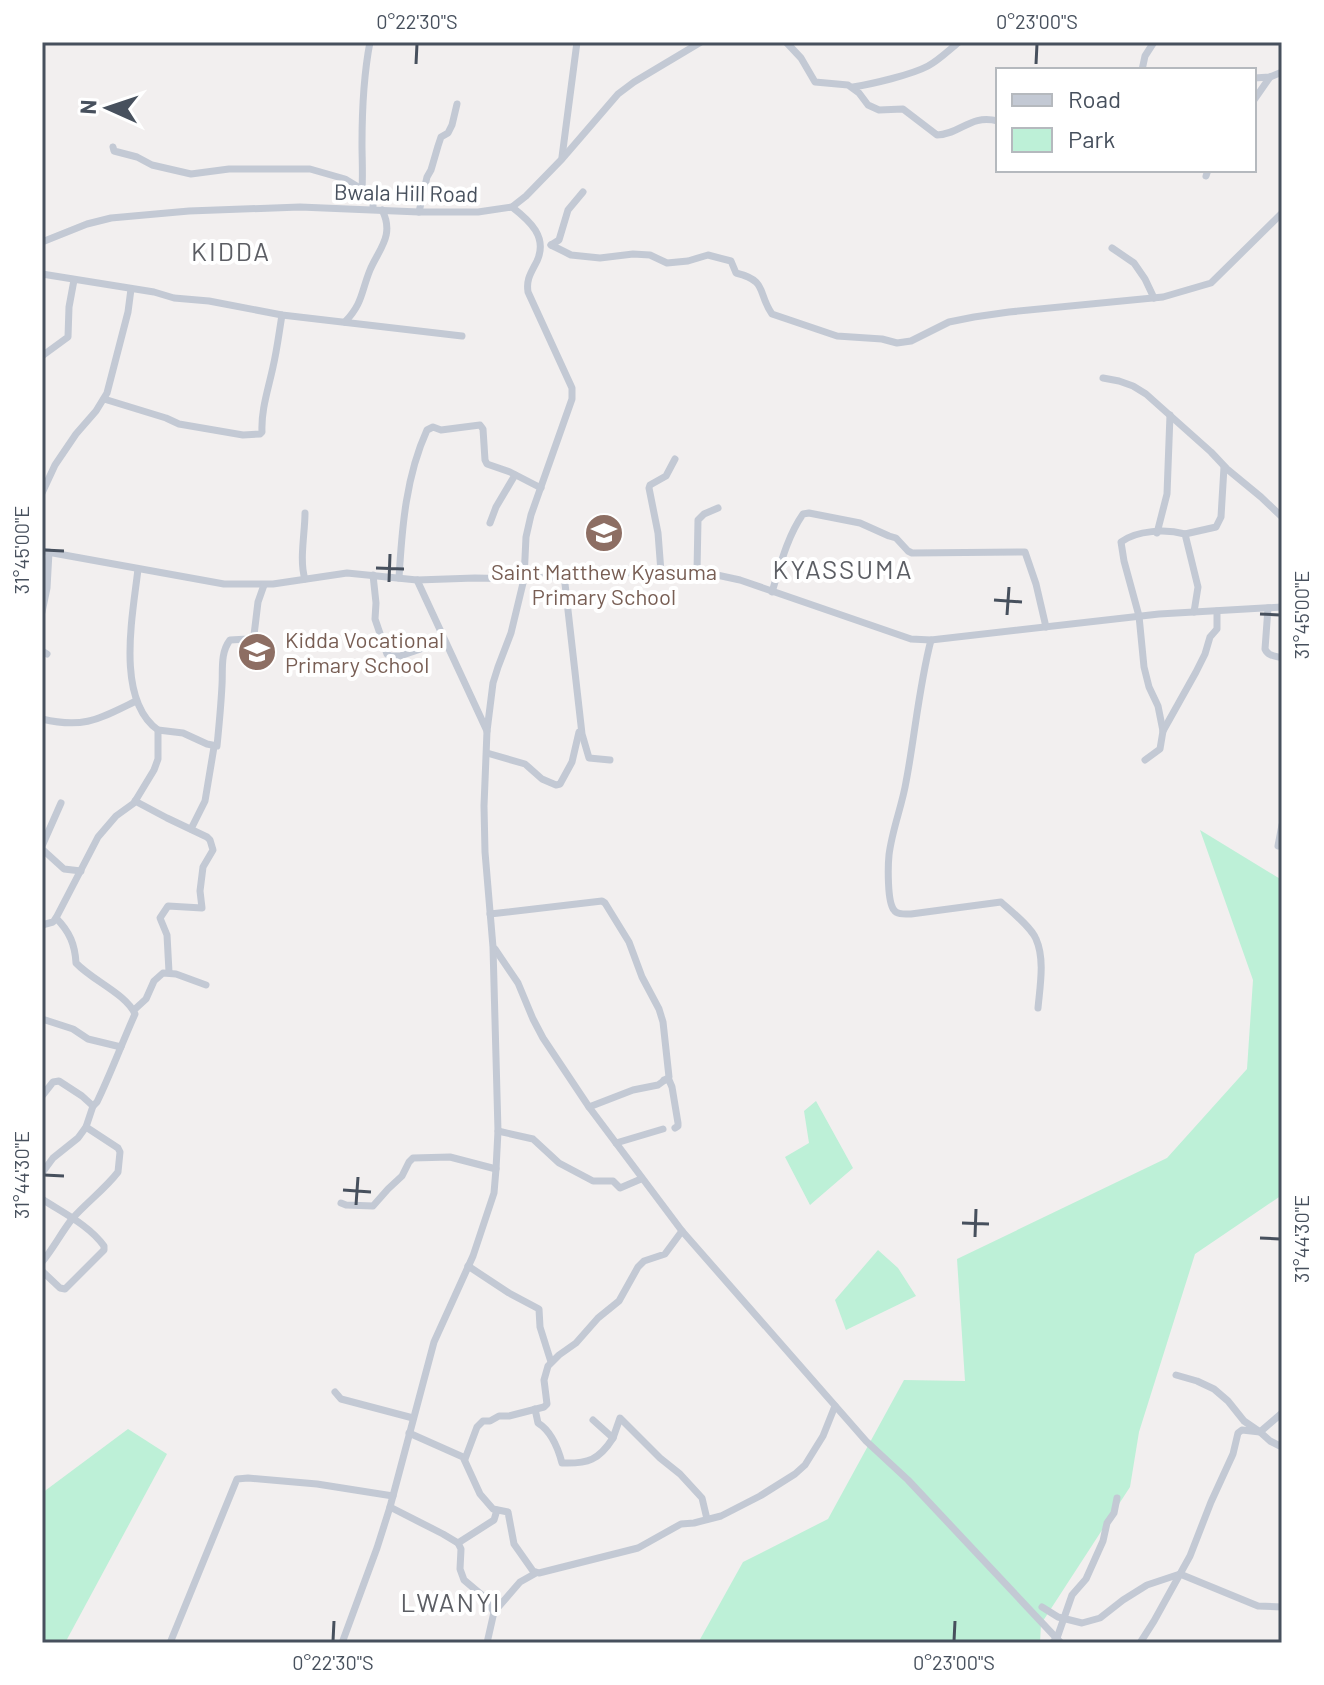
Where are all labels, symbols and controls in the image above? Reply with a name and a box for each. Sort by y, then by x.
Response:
text: 0°22'30"S [376,9,458,33]
text: 0°23'00"S [996,9,1078,33]
north arrow [68,68,148,148]
legend [996,68,1256,172]
text: Road [1068,84,1121,113]
text: N [74,99,100,115]
text: Park [1068,124,1115,153]
street label: Bwala Hill Road [334,178,478,206]
district label: KIDDA [191,235,271,266]
text: 31°45'00"E [9,506,33,594]
school or university icon: Saint Matthew Kyasuma Primary School [583,512,625,554]
district label: KYASSUMA [773,553,913,584]
place label: Saint Matthew Kyasuma Primary School [491,558,717,609]
text: 31°45'00"E [1289,571,1313,659]
place label: Kidda Vocational Primary School [285,626,444,677]
school or university icon: Kidda Vocational Primary School [236,631,278,673]
text: 31°44'30"E [9,1131,33,1219]
text: 31°44'30"E [1289,1195,1313,1283]
district label: LWANYI [400,1586,502,1617]
text: 0°22'30"S [292,1650,374,1674]
text: 0°23'00"S [913,1650,995,1674]

